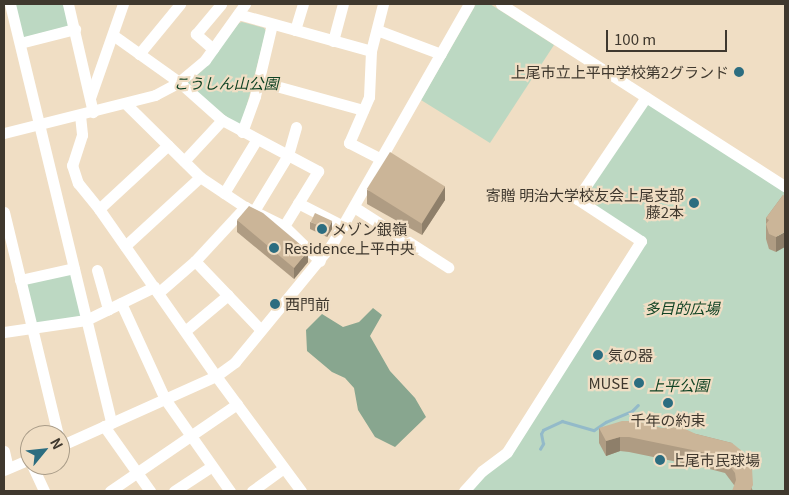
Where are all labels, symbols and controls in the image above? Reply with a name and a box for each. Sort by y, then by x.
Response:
scale bar [609,20,730,52]
text: 100 m [614,28,656,49]
place label: 上尾市立上平中学校第2グランド [511,63,729,81]
marker: 上尾市立上平中学校第2グランド [733,66,745,78]
park label: こうしん山公園 [174,74,278,92]
place label: 寄贈 明治大学校友会上尾支部 藤2本 [486,185,684,220]
marker: 寄贈 明治大学校友会上尾支部 藤2本 [688,197,700,209]
place label: メゾン銀嶺 [332,220,407,238]
marker: メゾン銀嶺 [316,223,328,235]
place label: Residence上平中央 [284,239,415,257]
marker: Residence上平中央 [268,242,280,254]
place label: 西門前 [285,295,330,313]
marker: 西門前 [269,298,281,310]
park label: 多目的広場 [645,299,719,317]
place label: 気の器 [608,346,653,364]
marker: 気の器 [592,349,604,361]
place label: MUSE [588,374,629,392]
park label: 上平公園 [649,376,709,394]
marker: MUSE [633,377,645,389]
marker: 千年の約束 [662,397,674,409]
place label: 千年の約束 [631,411,705,429]
north arrow [20,425,70,475]
text: N [46,434,69,453]
place label: 上尾市民球場 [670,451,760,469]
marker: 上尾市民球場 [654,454,666,466]

